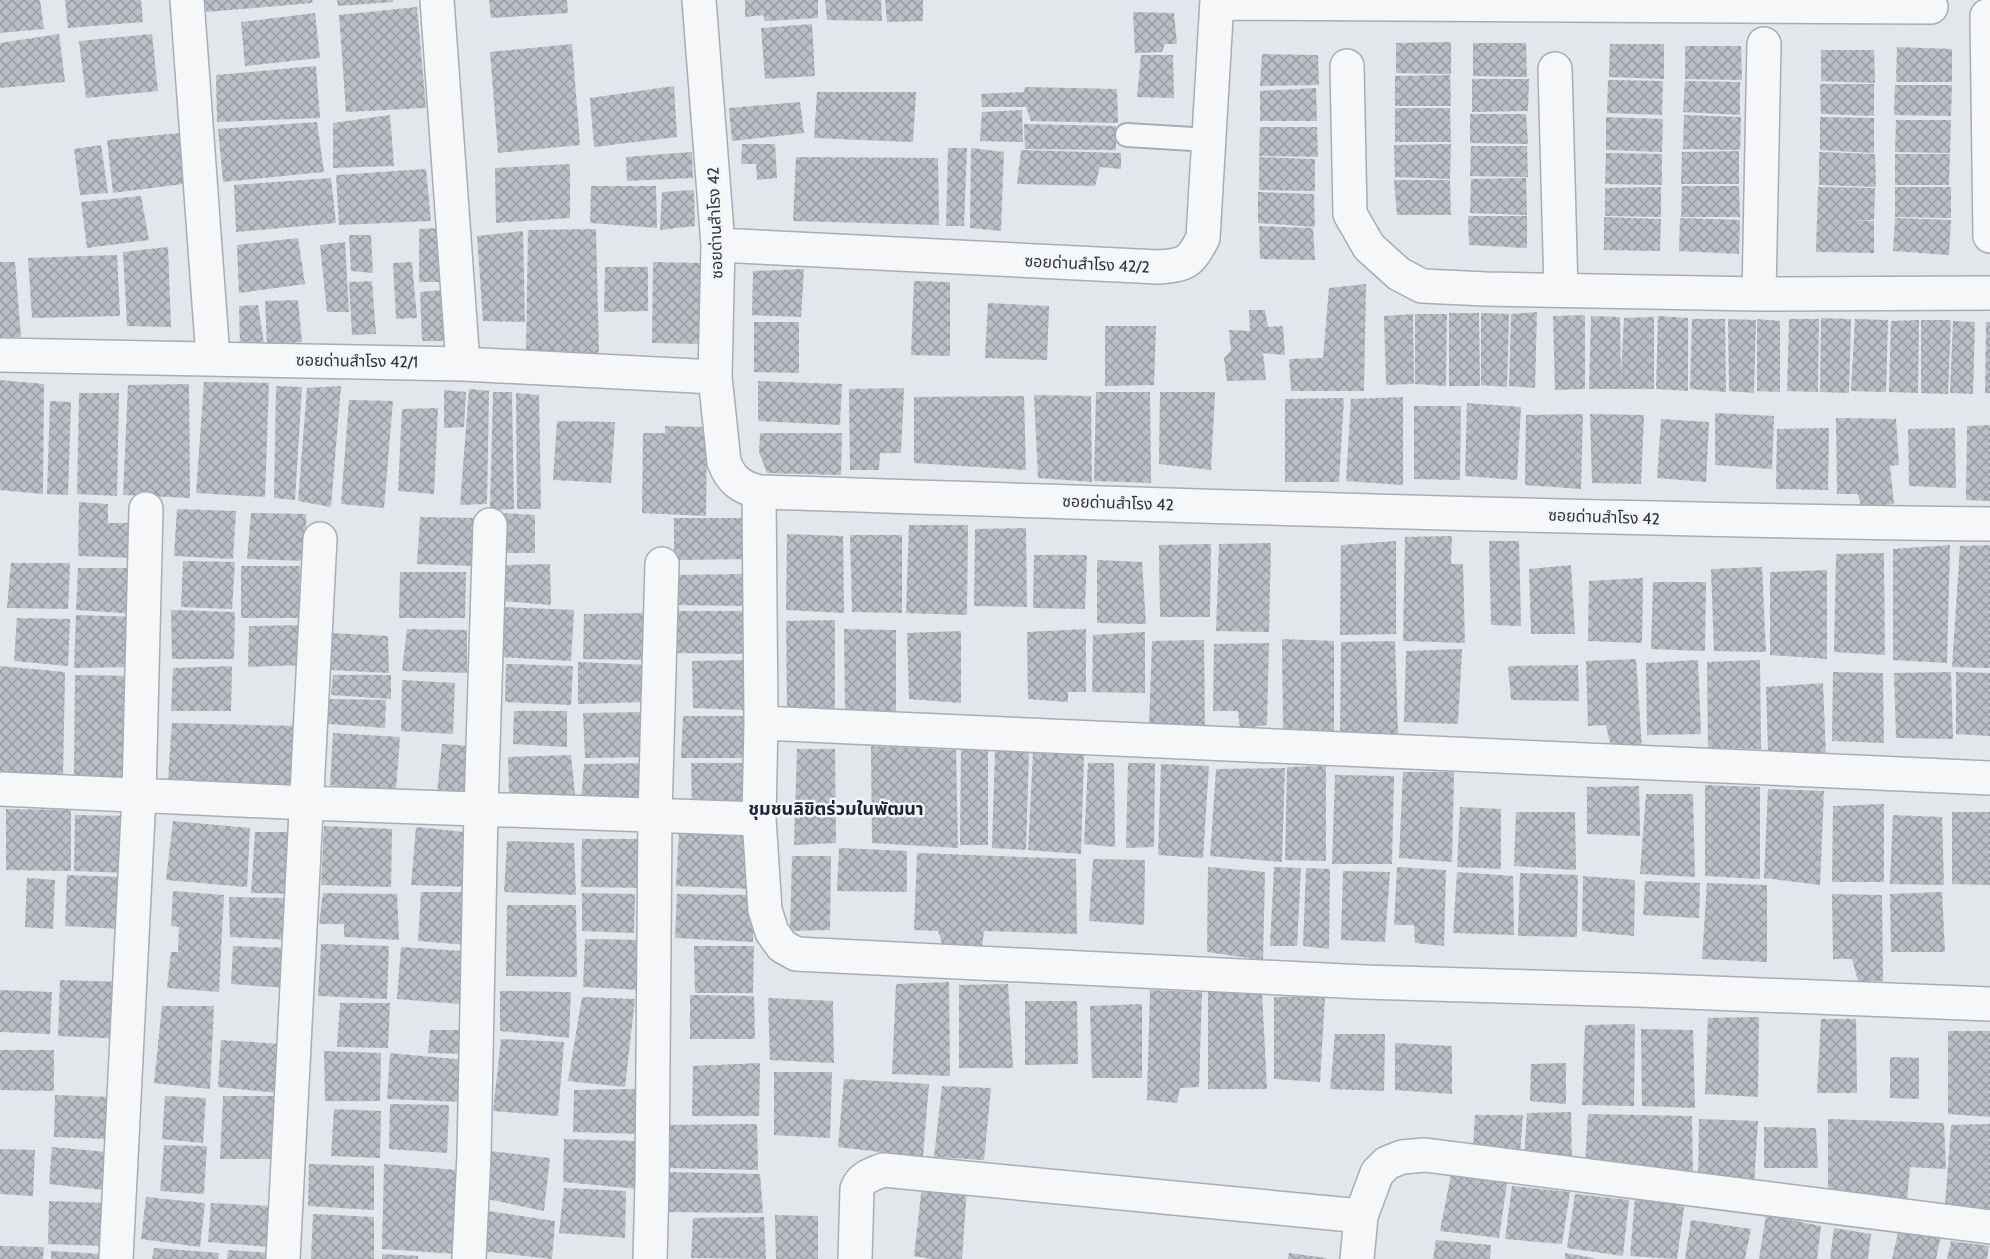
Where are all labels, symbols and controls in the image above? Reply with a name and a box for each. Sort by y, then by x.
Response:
street label: ซอยด่านสำโรง 42 [704,167,726,279]
street label: ซอยด่านสำโรง 42/2 [1024,251,1150,277]
street label: ซอยด่านสำโรง 42/1 [296,350,418,372]
street label: ซอยด่านสำโรง 42 [1062,492,1174,514]
street label: ซอยด่านสำโรง 42 [1548,506,1660,528]
district label: ชุมชนลิขิตร่วมในพัฒนา [748,798,924,820]

